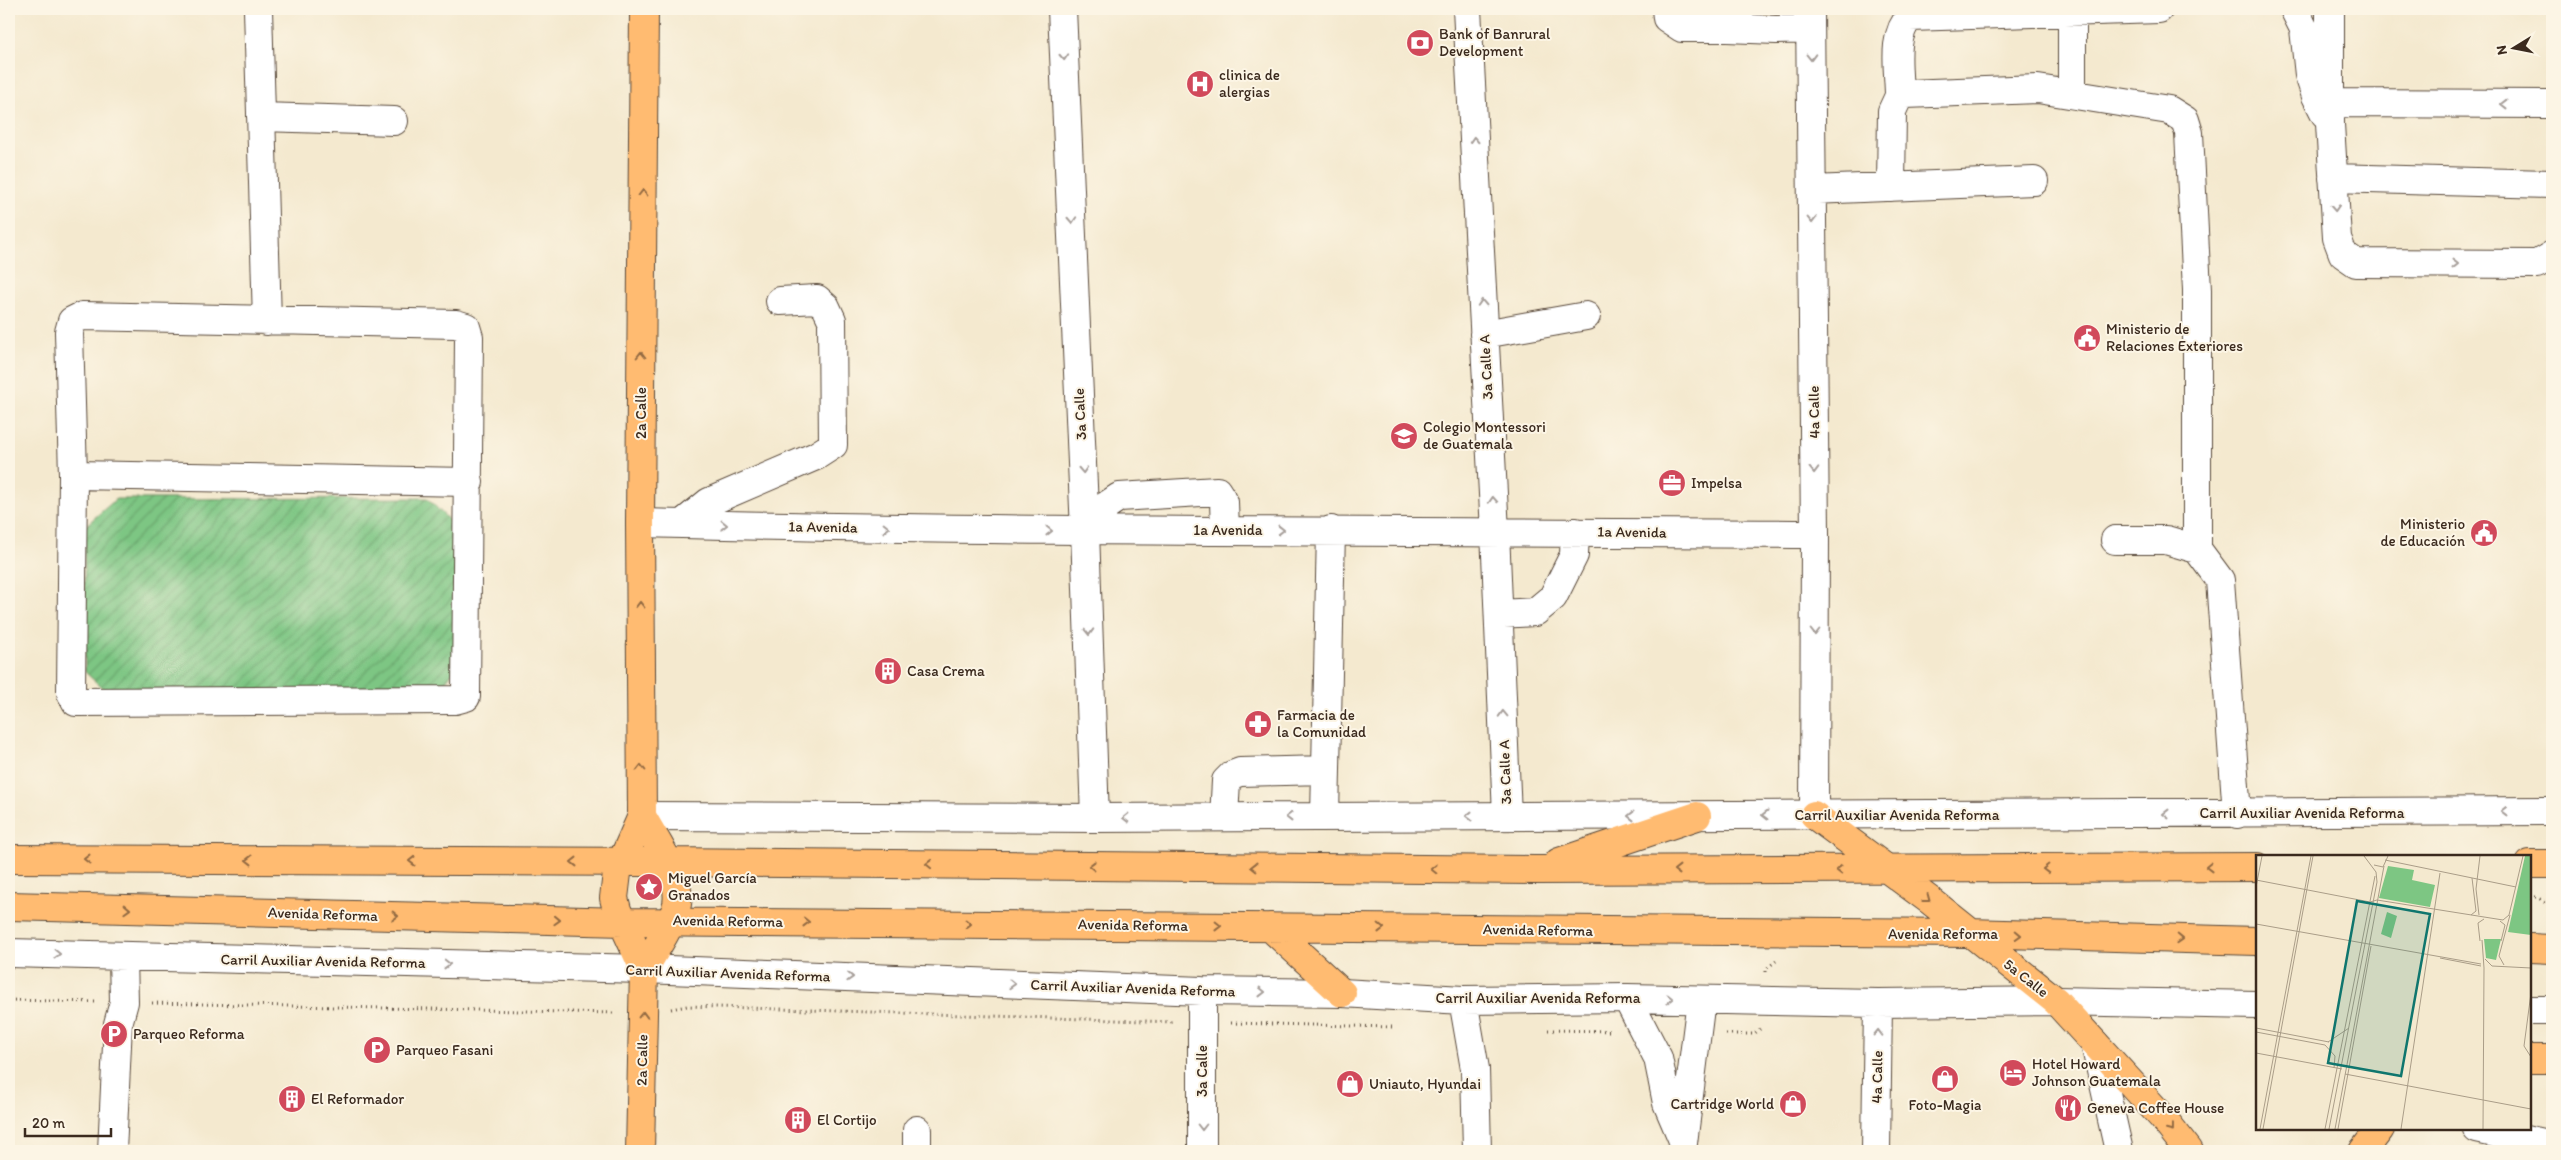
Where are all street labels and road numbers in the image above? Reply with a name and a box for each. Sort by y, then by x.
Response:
street label: 3a Calle A [1475,334,1497,400]
street label: 4a Calle [1805,385,1823,439]
street label: 2a Calle [632,387,650,439]
street label: 3a Calle [1070,388,1090,440]
street label: 1a Avenida [788,517,858,537]
street label: 1a Avenida [1193,521,1263,539]
street label: 1a Avenida [1597,522,1667,542]
street label: 3a Calle A [1495,739,1515,805]
street label: Carril Auxiliar Avenida Reforma [2199,804,2405,822]
street label: Carril Auxiliar Avenida Reforma [1794,806,2000,824]
street label: Avenida Reforma [268,903,379,925]
street label: Avenida Reforma [673,911,783,931]
street label: Avenida Reforma [1078,915,1188,935]
street label: Avenida Reforma [1483,920,1593,940]
street label: Avenida Reforma [1888,925,1998,943]
street label: Carril Auxiliar Avenida Reforma [220,950,426,972]
street label: 5a Calle [2000,955,2052,1001]
street label: Carril Auxiliar Avenida Reforma [625,960,831,986]
street label: Carril Auxiliar Avenida Reforma [1030,975,1236,1001]
street label: Carril Auxiliar Avenida Reforma [1435,989,1641,1007]
street label: 2a Calle [633,1034,651,1086]
street label: 3a Calle [1193,1045,1211,1097]
street label: 4a Calle [1868,1050,1886,1104]

